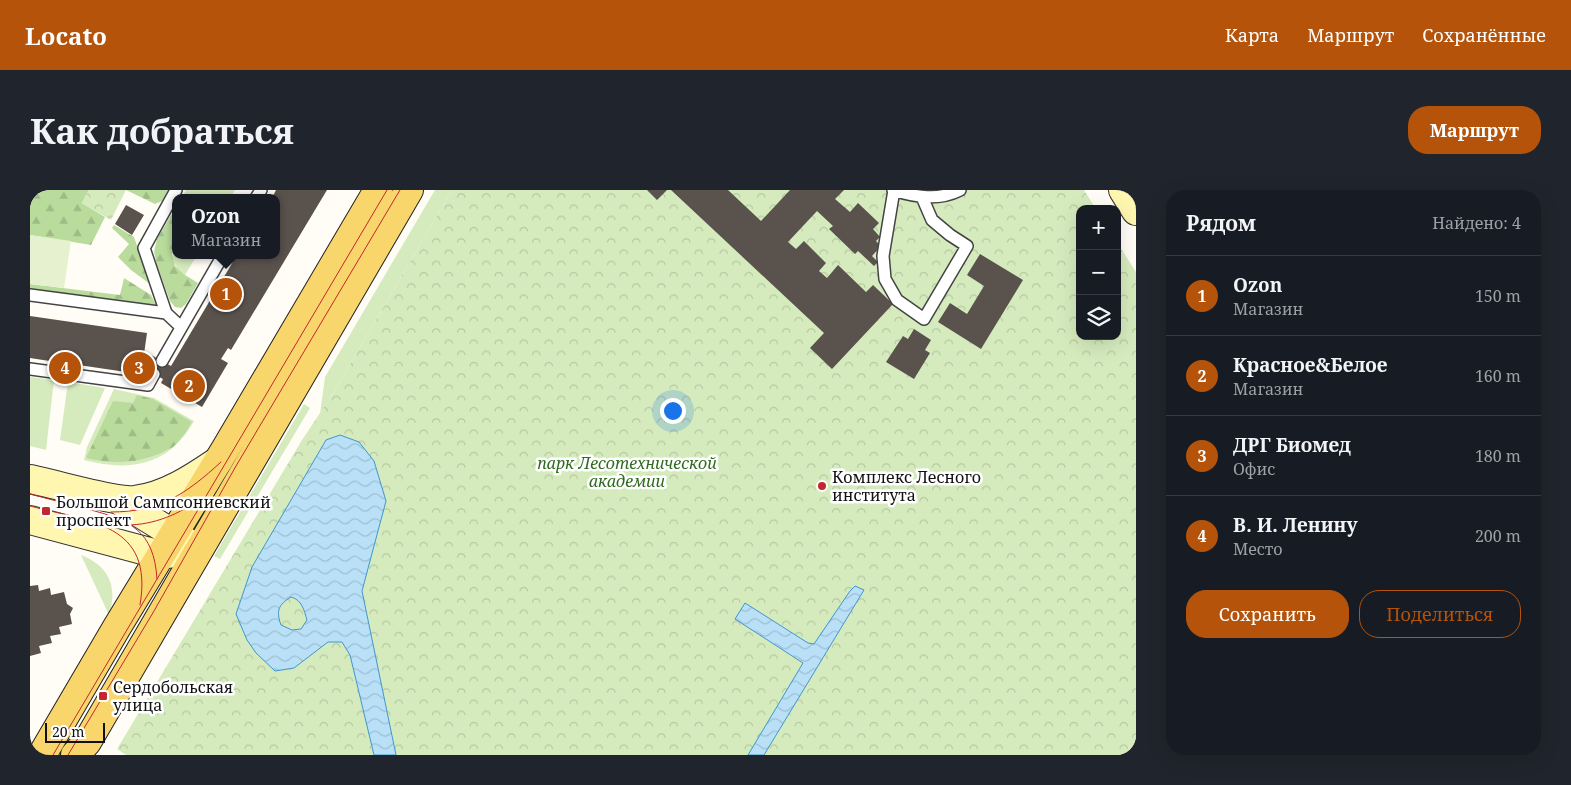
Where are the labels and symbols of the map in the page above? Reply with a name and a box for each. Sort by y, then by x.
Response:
pin: 1 [210,275,242,313]
pin: 4 [49,349,81,387]
pin: 3 [123,349,155,387]
pin: 2 [173,367,205,405]
your location [660,398,686,424]
park label: парк Лесотехнической академии [537,452,717,492]
place label: Комплекс Лесного института [832,466,981,506]
marker: Комплекс Лесного института [816,480,828,492]
place label: Большой Сампсониевский проспект [56,491,271,531]
marker: Большой Сампсониевский проспект [40,505,52,517]
place label: Сердобольская улица [113,676,233,716]
marker: Сердобольская улица [97,690,109,702]
scale bar [45,720,105,743]

